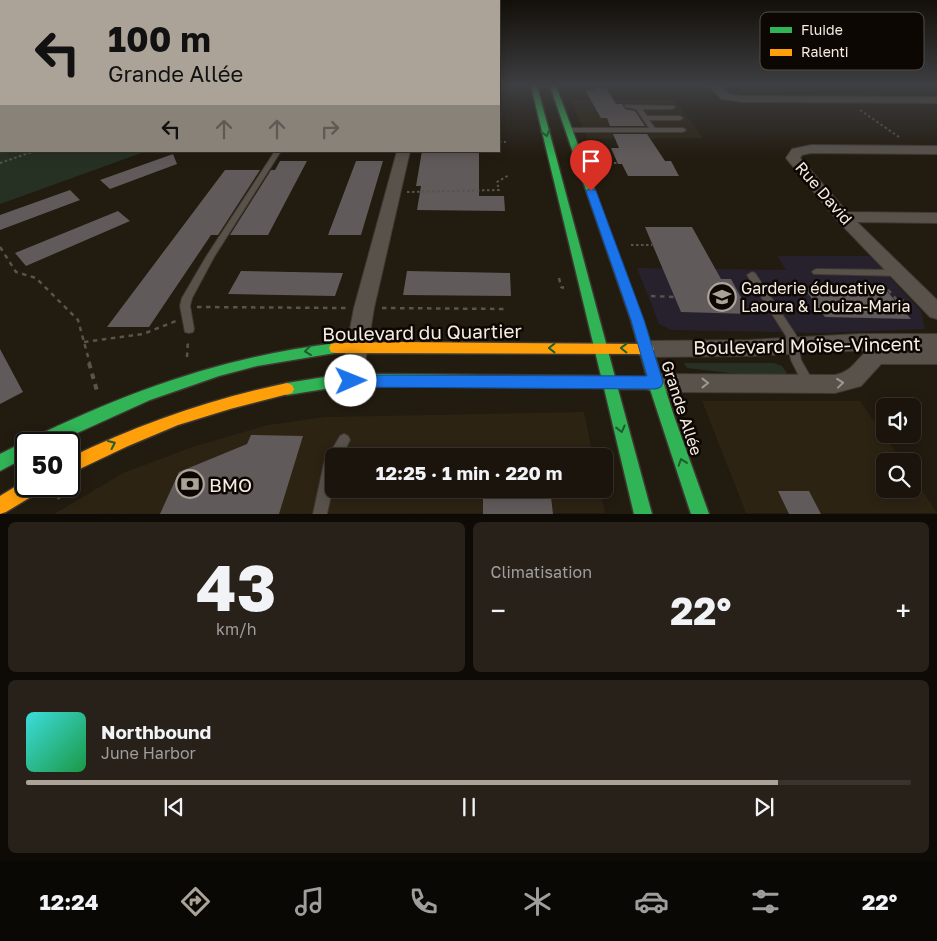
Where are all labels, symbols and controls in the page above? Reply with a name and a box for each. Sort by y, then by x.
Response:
legend [760,12,924,70]
text: 100 m [108,18,211,60]
icon: left [25,20,90,85]
text: Fluide [801,21,843,38]
text: Ralenti [801,43,849,60]
text: Grande Allée [108,60,243,87]
icon: left [157,115,185,143]
icon: ahead [210,115,238,143]
icon: ahead [263,115,291,143]
icon: right [316,115,344,143]
one-way arrow [541,129,551,137]
pin [570,140,612,191]
icon: arrive [577,147,605,175]
street label: Rue David [791,158,857,228]
place label: Garderie éducative Laoura & Louiza-Maria [741,278,911,316]
school or university icon: Garderie éducative Laoura & Louiza-Maria [707,282,737,312]
street label: Boulevard du Quartier [322,319,523,345]
street label: Boulevard Moïse-Vincent [693,332,921,358]
one-way arrow [548,343,556,353]
one-way arrow [620,343,628,354]
one-way arrow [304,345,312,356]
position arrow [324,354,376,406]
street label: Grande Allée [657,358,707,458]
one-way arrow [701,378,709,388]
one-way arrow [836,378,844,389]
map controls [876,398,921,498]
button: sound [876,398,921,443]
one-way arrow [615,425,626,434]
speed limit sign: 50 [15,432,80,497]
one-way arrow [107,440,116,451]
button: search [876,453,921,498]
one-way arrow [678,458,688,467]
text: 12:25 · 1 min · 220 m [376,461,562,484]
bank icon: BMO [175,469,205,499]
place label: BMO [209,473,252,496]
text: 43 [196,547,276,625]
text: Climatisation [491,562,592,582]
text: 22° [670,588,731,633]
text: − [491,594,506,627]
text: + [896,594,911,627]
text: km/h [216,619,257,639]
text: Northbound [101,720,211,743]
text: June Harbor [101,743,196,763]
icon: previous [160,793,188,821]
icon: pause [455,793,483,821]
icon: next [750,793,778,821]
icon: directions [178,884,213,919]
icon: music [292,884,327,919]
icon: phone [406,884,441,919]
icon: climate [520,884,555,919]
icon: car [634,884,669,919]
icon: filters [748,884,783,919]
text: 12:24 [40,888,99,915]
text: 22° [862,888,897,915]

